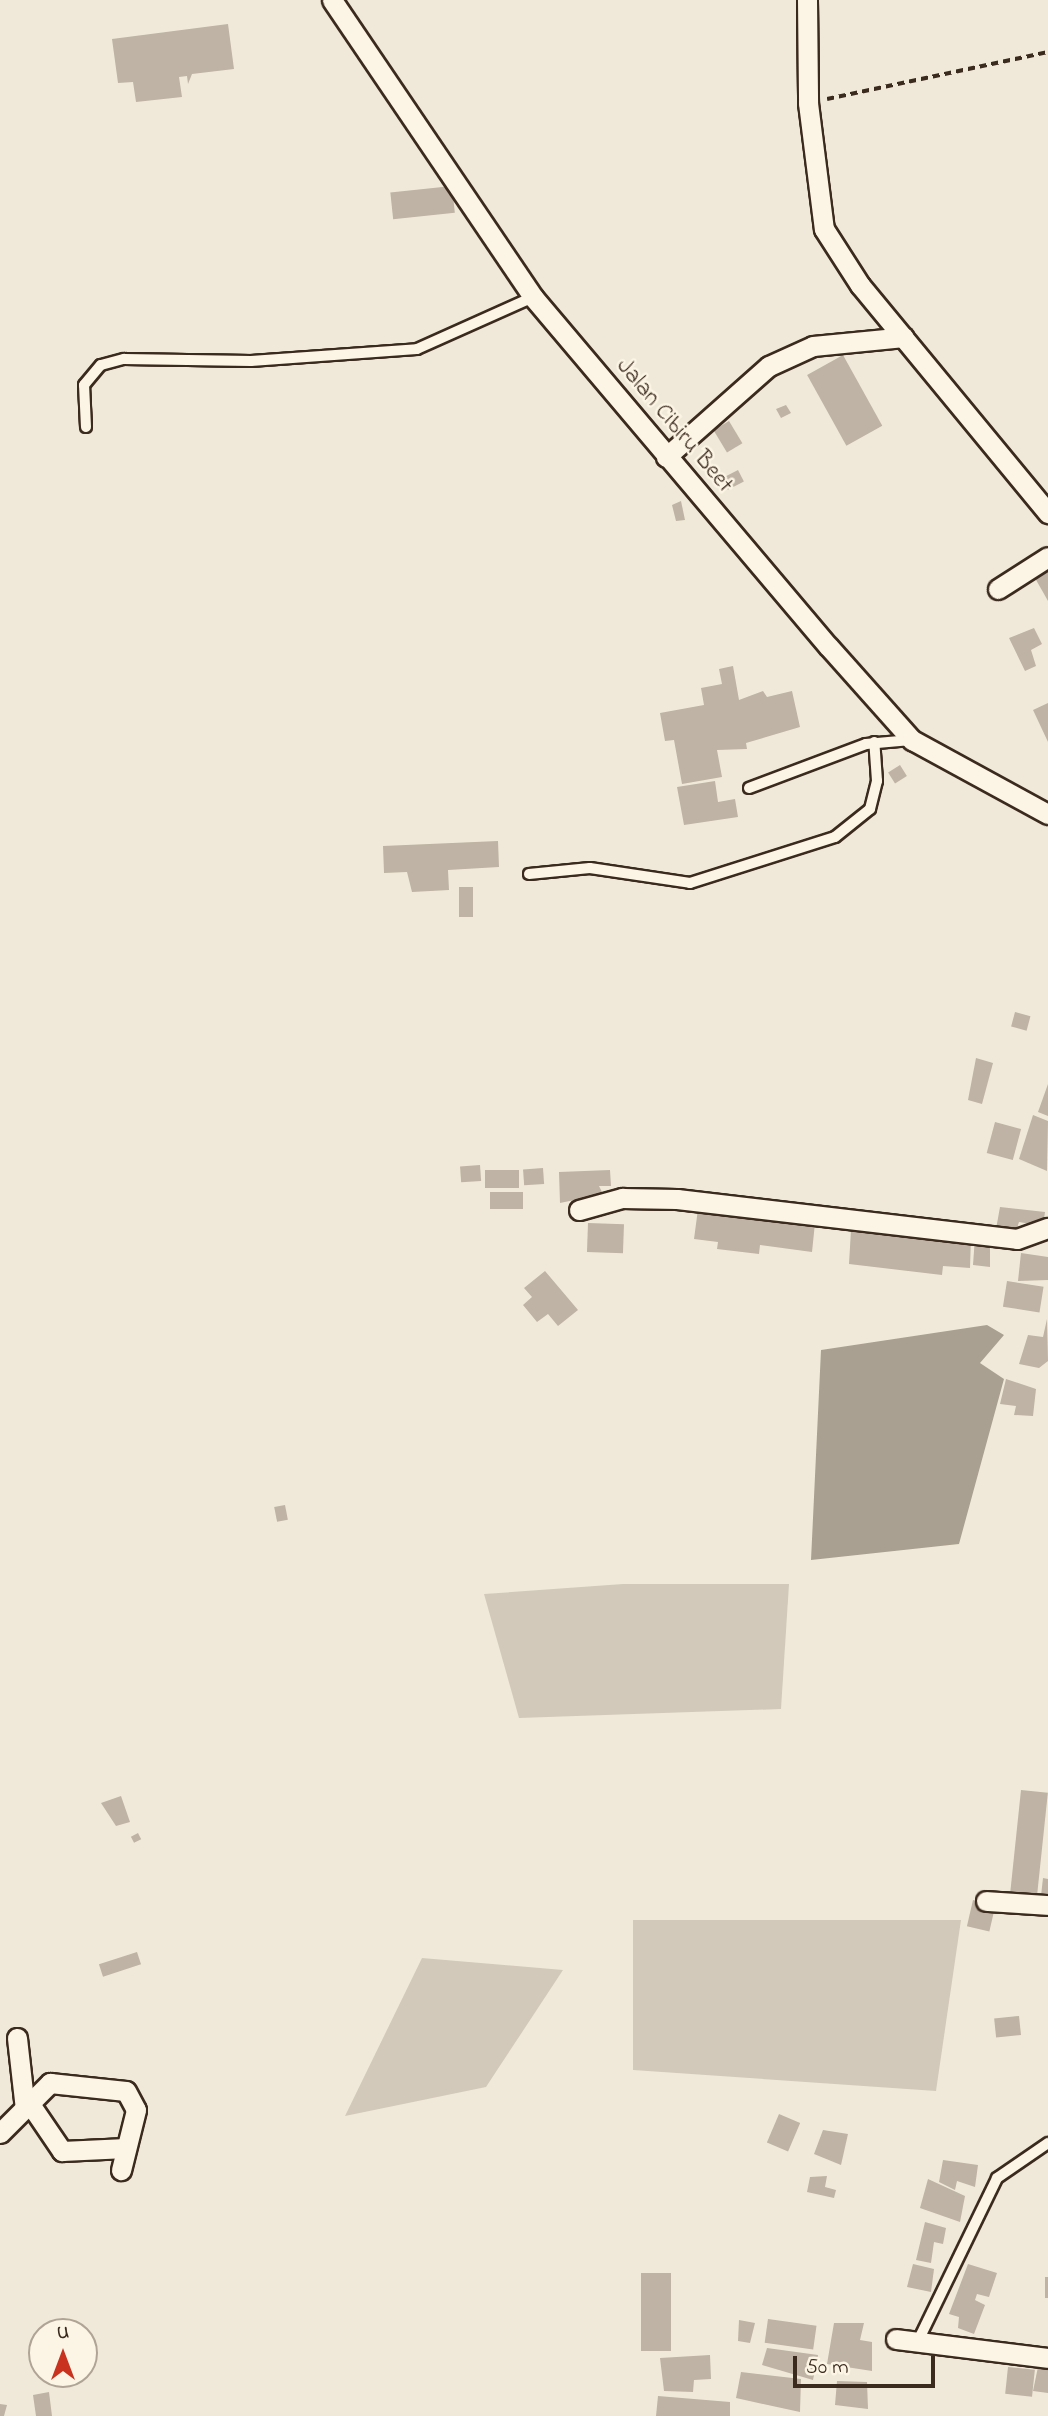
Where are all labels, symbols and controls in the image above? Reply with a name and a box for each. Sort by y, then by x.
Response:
street label: Jalan Cibiru Beet [609,353,739,499]
north arrow [28,2318,98,2388]
text: U [57,2320,69,2347]
scale bar [796,2342,938,2386]
text: 50 m [806,2353,849,2383]

